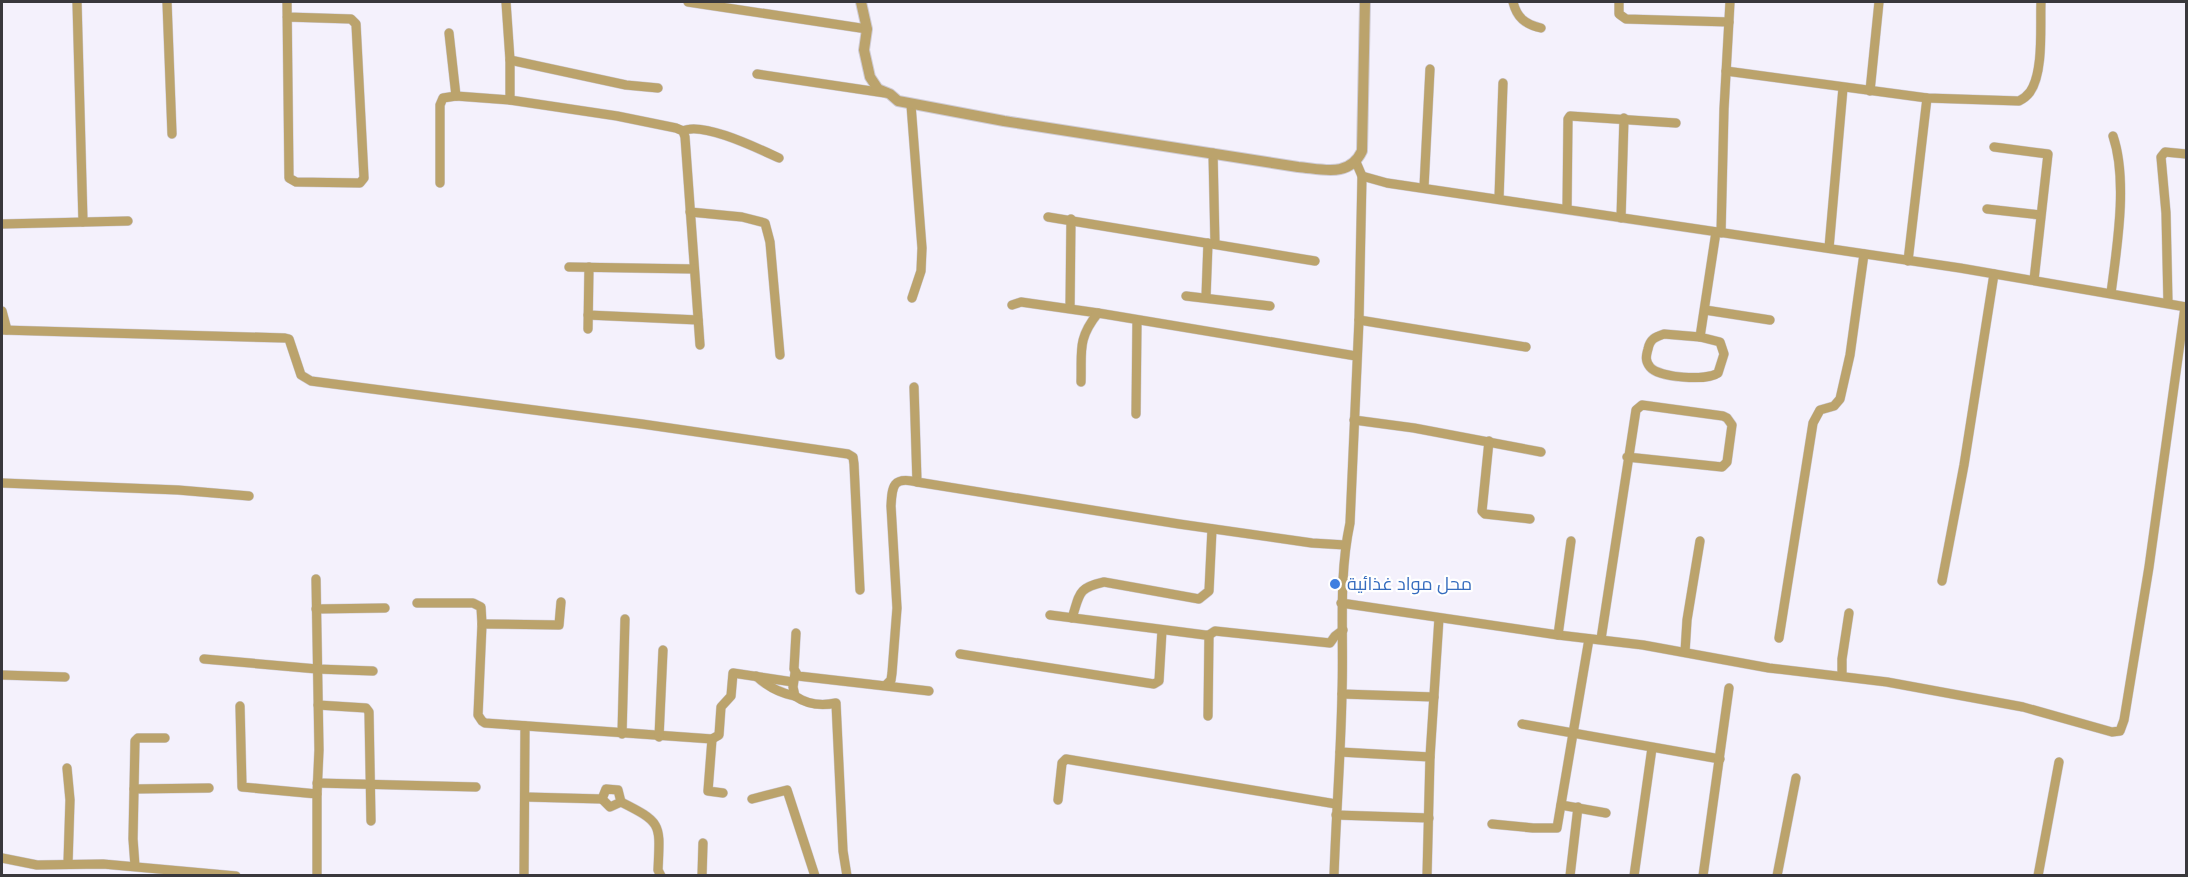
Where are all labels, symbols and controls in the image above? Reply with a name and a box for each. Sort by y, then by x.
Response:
place label: محل مواد غذائية [1347,573,1472,595]
marker: محل مواد غذائية [1328,577,1342,591]

